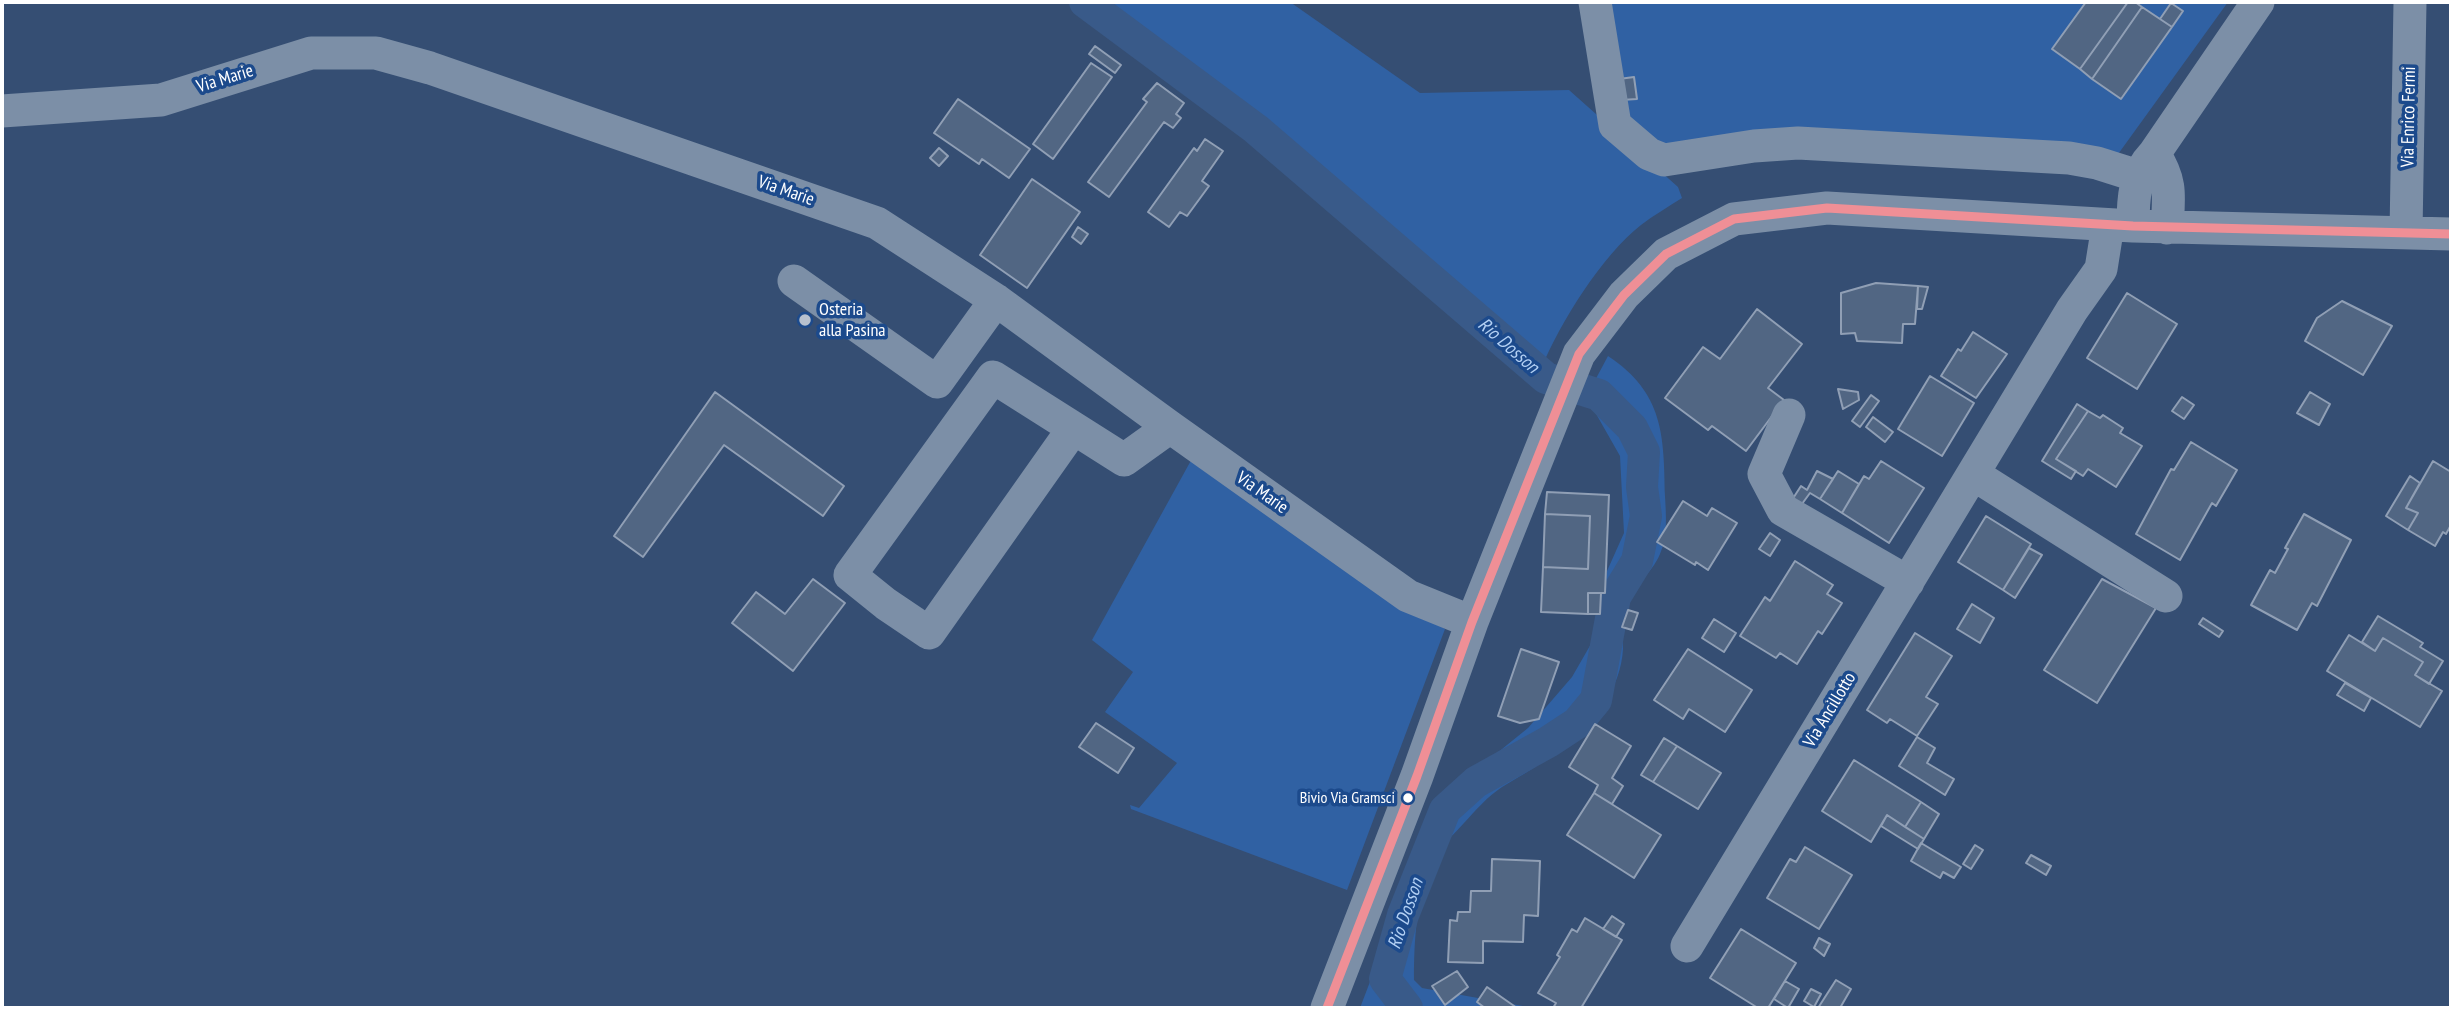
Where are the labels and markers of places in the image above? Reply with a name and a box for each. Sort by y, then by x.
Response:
place label: Osteria alla Pasina [819,299,886,342]
marker: Osteria alla Pasina [797,312,813,328]
place label: Bivio Via Gramsci [1300,788,1395,808]
marker: Bivio Via Gramsci [1401,791,1415,805]

